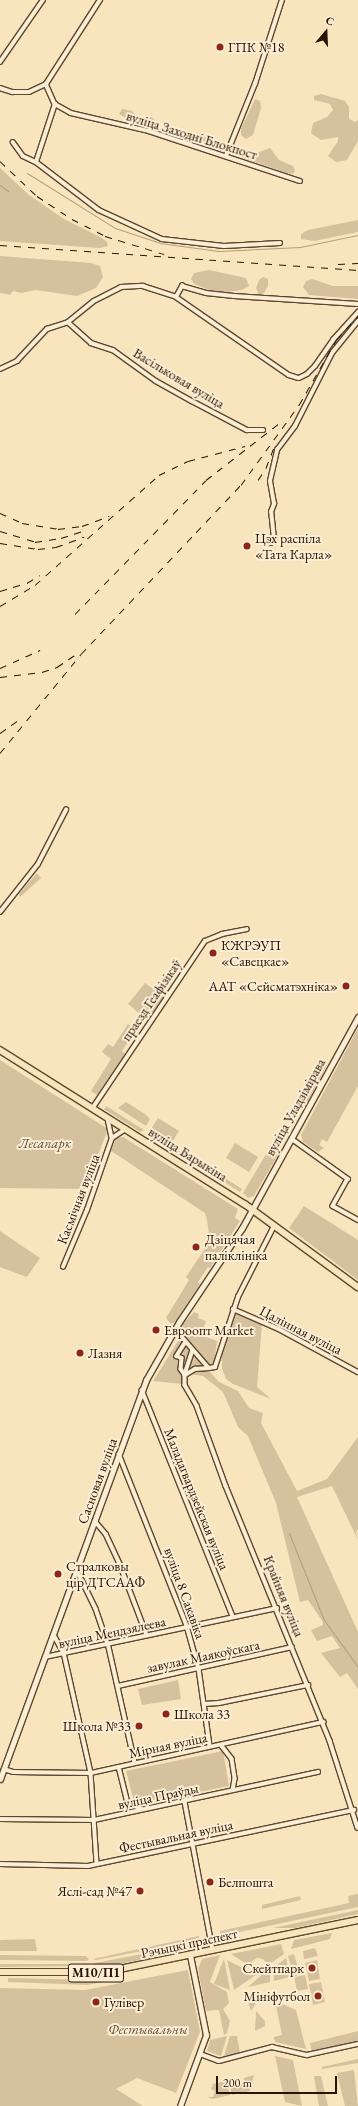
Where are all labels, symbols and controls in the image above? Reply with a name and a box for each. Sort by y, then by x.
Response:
north arrow [306,12,346,52]
text: С [324,13,336,29]
place label: ГПК №18 [228,39,284,55]
marker: ГПК №18 [215,42,225,52]
street label: вуліца Заходні Блокпост [124,107,260,163]
street label: Васільковая вуліца [130,344,228,412]
place label: Цэх распіла «Тата Карла» [255,530,332,562]
marker: Цэх распіла «Тата Карла» [242,541,252,551]
place label: КЖРЭУП «Савецкае» [221,937,289,970]
marker: КЖРЭУП «Савецкае» [208,948,218,958]
street label: праезд Геафізікаў [118,956,184,1044]
place label: ААТ «Сейсматэхніка» [209,978,338,994]
marker: ААТ «Сейсматэхніка» [341,981,351,991]
street label: вуліца Уладзімірава [261,1055,329,1159]
street label: вуліца Барыкіна [145,1123,231,1185]
park label: Лесапарк [19,1135,71,1151]
street label: Касмічная вуліца [53,1151,103,1247]
place label: Дзіцячая паліклініка [205,1231,267,1264]
marker: Дзіцячая паліклініка [190,1241,202,1253]
street label: Цалінная вуліца [257,1302,345,1358]
place label: Евроопт Market [164,1322,254,1338]
marker: Евроопт Market [151,1325,161,1335]
place label: Лазня [88,1345,122,1361]
marker: Лазня [75,1348,85,1358]
street label: Маладагвардзейская вуліца [161,1426,233,1572]
street label: Сасновая вуліца [74,1436,120,1526]
street label: вуліца 8 Сакавіка [161,1545,209,1641]
street label: Крайняя вуліца [260,1553,308,1639]
place label: Стралковы цір ДТСААФ [66,1558,145,1590]
marker: Стралковы цір ДТСААФ [53,1569,63,1579]
street label: вуліца Мендзялеева [57,1612,167,1652]
street label: завулак Маякоўскага [145,1636,261,1676]
place label: Школа 33 [174,1706,230,1722]
marker: Школа 33 [161,1709,171,1719]
place label: Школа №33 [63,1718,131,1734]
marker: Школа №33 [134,1721,144,1731]
street label: Мірная вуліца [127,1728,209,1762]
street label: вуліца Праўды [116,1779,200,1813]
street label: Фестывальная вуліца [117,1816,235,1856]
place label: Белпошта [218,1874,273,1890]
marker: Белпошта [205,1877,215,1887]
place label: Яслі-сад №47 [57,1883,132,1899]
marker: Яслі-сад №47 [135,1886,145,1896]
street label: Рэчыцкі праспект [139,1925,239,1961]
place label: Скейтпарк [242,1960,304,1976]
road number: М10/П1 [67,1962,125,1984]
marker: Скейтпарк [307,1963,317,1973]
place label: Мініфутбол [244,1988,310,2004]
marker: Мініфутбол [313,1991,323,2001]
place label: Гулівер [104,1994,144,2010]
marker: Гулівер [91,1997,101,2007]
park label: Фестывальны [108,2021,188,2037]
scale bar [218,2068,339,2094]
text: 200 m [223,2075,252,2091]

